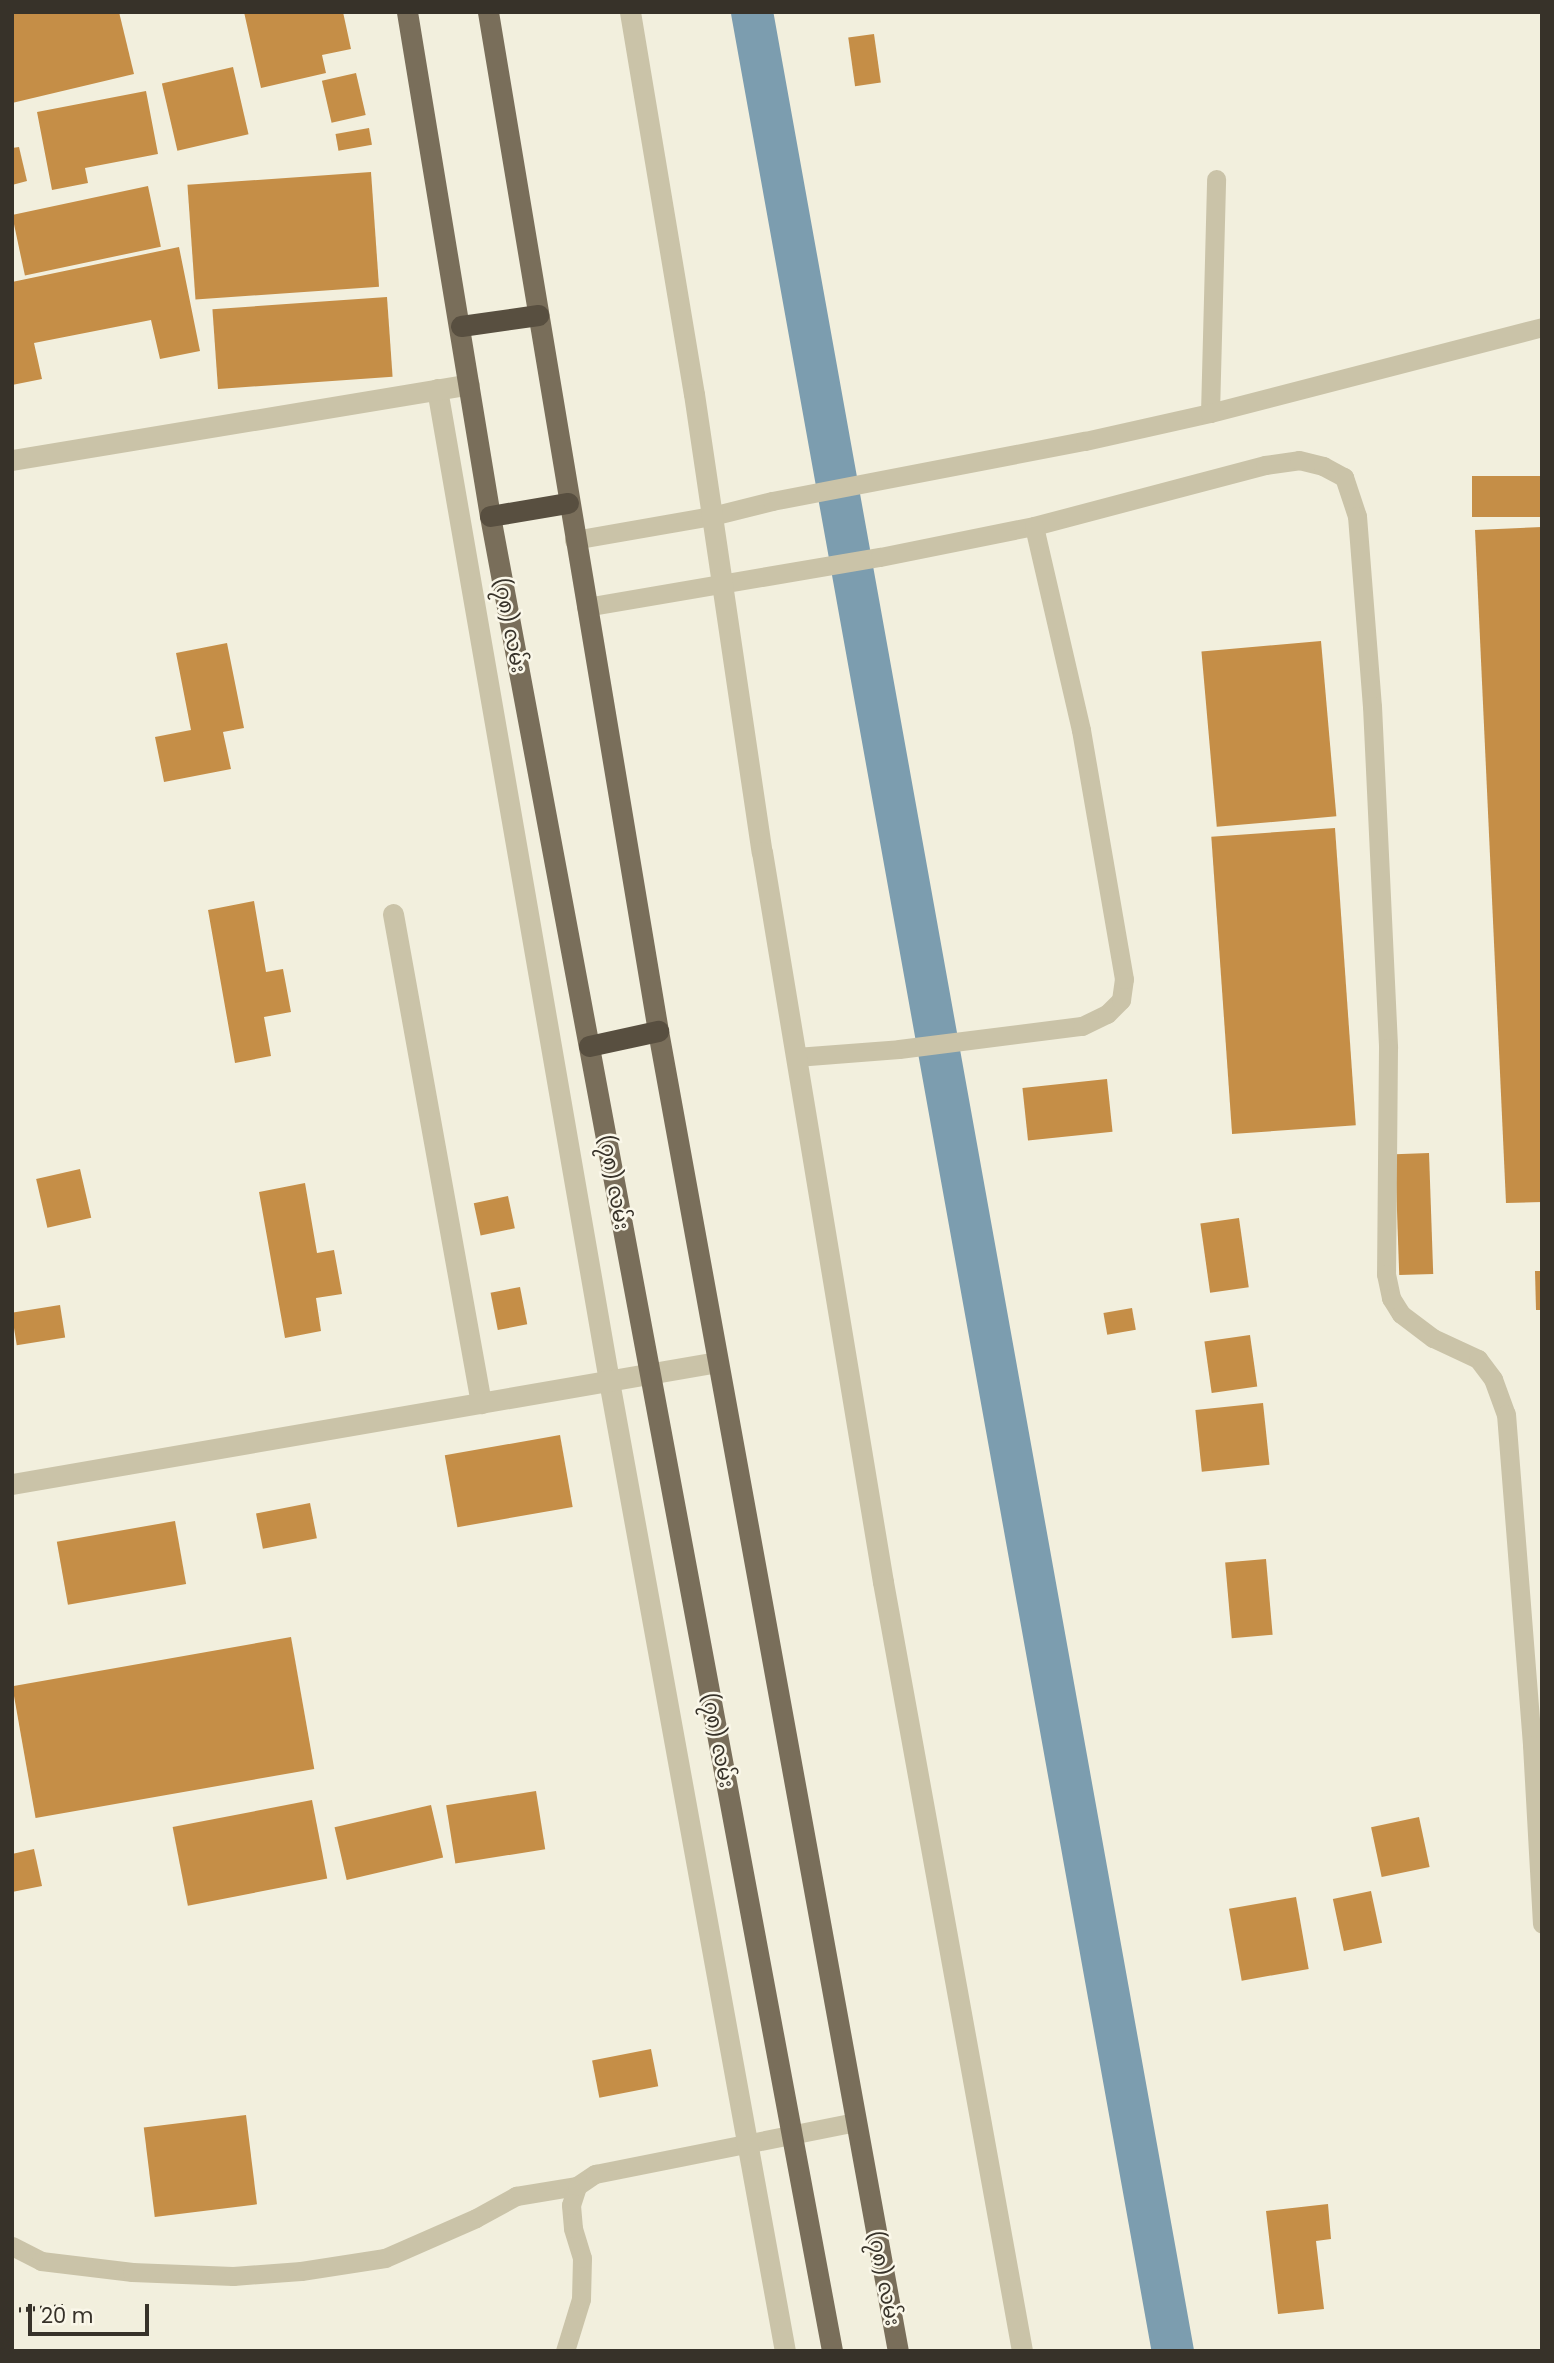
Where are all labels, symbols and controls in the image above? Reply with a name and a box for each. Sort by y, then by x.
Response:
street label: (၇၈) လမ်း [488,575,532,675]
street label: (၇၈) လမ်း [593,1132,635,1232]
street label: (၇၈) လမ်း [696,1690,740,1790]
street label: (၇၈) လမ်း [862,2228,906,2328]
scale bar [32,2290,152,2334]
text: 20 m [41,2301,94,2330]

